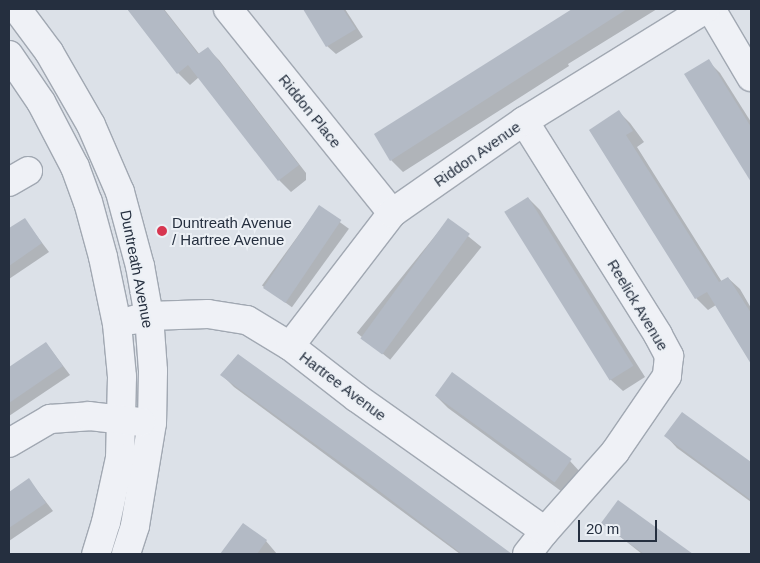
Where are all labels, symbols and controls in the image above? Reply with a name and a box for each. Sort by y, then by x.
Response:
street label: Riddon Place [275,71,345,151]
street label: Riddon Avenue [430,117,524,191]
street label: Duntreath Avenue [117,208,157,330]
place label: Duntreath Avenue / Hartree Avenue [172,213,293,248]
marker: Duntreath Avenue / Hartree Avenue [156,225,168,237]
street label: Reelick Avenue [604,256,672,354]
street label: Hartree Avenue [296,347,390,425]
scale bar [580,510,659,542]
text: 20 m [586,520,619,537]

